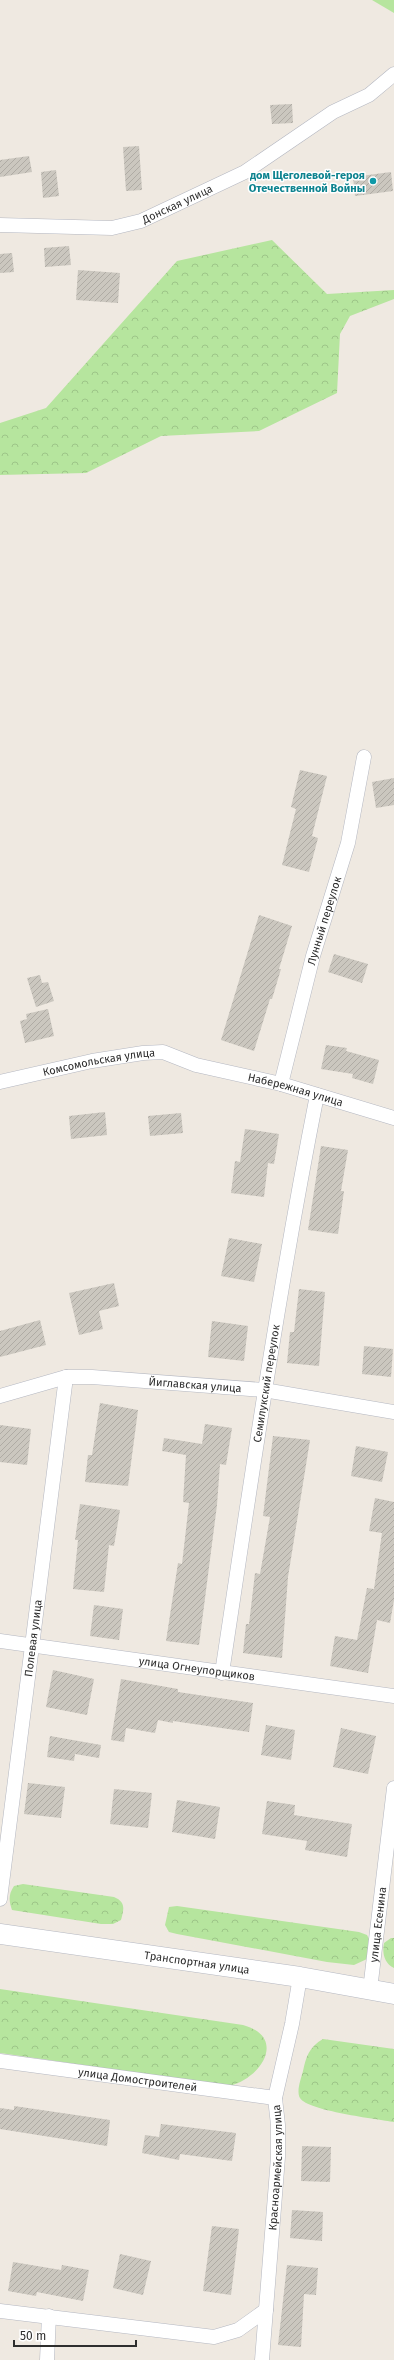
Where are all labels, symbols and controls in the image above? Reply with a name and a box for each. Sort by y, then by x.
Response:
place label: дом Щеголевой-героя Отечественной Войны [249,169,365,195]
marker: дом Щеголевой-героя Отечественной Войны [368,176,378,186]
street label: Донская улица [139,182,215,227]
street label: Лунный переулок [305,875,344,966]
street label: Комсомольская улица [42,1046,155,1079]
street label: Набережная улица [247,1071,345,1109]
street label: Семилукский переулок [251,1323,283,1443]
street label: Йиглавская улица [148,1375,242,1395]
street label: Полевая улица [22,1599,45,1678]
street label: улица Огнеупорщиков [138,1654,256,1684]
street label: улица Есенина [367,1886,389,1963]
street label: Транспортная улица [143,1949,250,1977]
street label: улица Домостроителей [77,2066,198,2094]
street label: Красноармейская улица [266,2104,285,2231]
scale bar [14,2322,136,2348]
text: 50 m [20,2329,46,2343]

